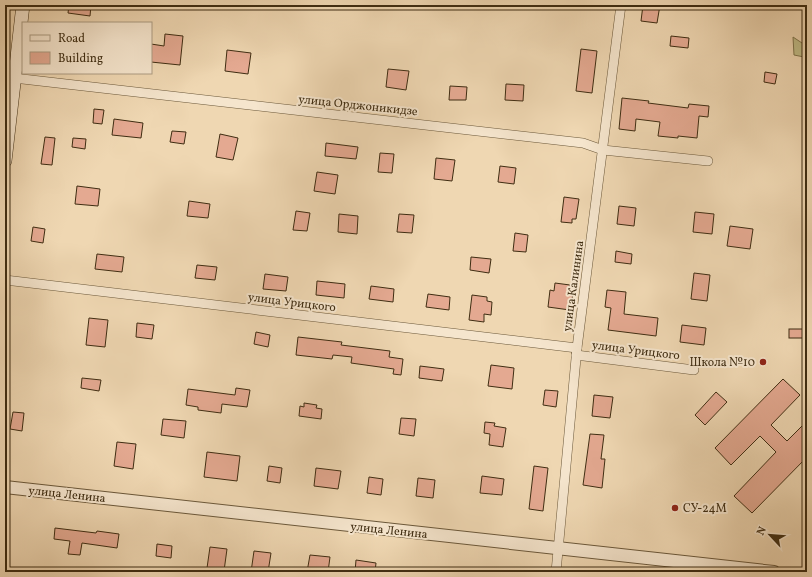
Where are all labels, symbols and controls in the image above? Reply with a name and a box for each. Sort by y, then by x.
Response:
legend [22,22,152,74]
text: Road [58,31,85,47]
text: Building [58,51,103,67]
street label: улица Орджоникидзе [297,92,419,120]
street label: улица Калинина [560,240,588,333]
street label: улица Урицкого [247,290,337,316]
street label: улица Урицкого [591,338,681,364]
place label: Школа №10 [689,355,755,371]
marker: Школа №10 [758,357,768,367]
street label: улица Ленина [28,483,106,507]
place label: СУ-24М [683,501,727,517]
marker: СУ-24М [670,503,680,513]
north arrow [750,515,790,555]
street label: улица Ленина [350,519,428,543]
text: N [754,524,771,538]

